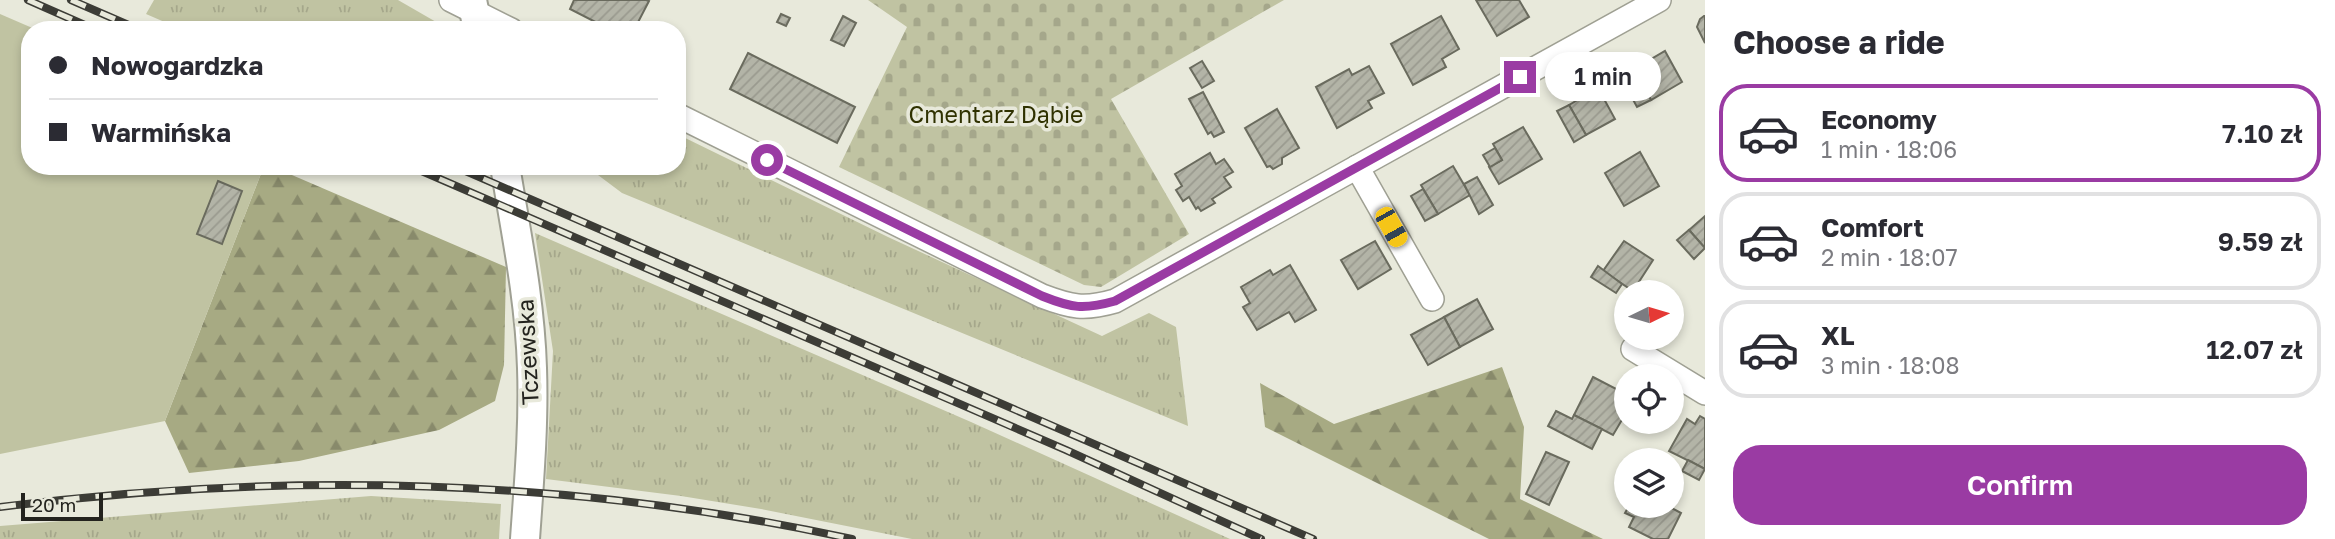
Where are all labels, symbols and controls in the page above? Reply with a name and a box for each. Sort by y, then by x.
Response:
text: Choose a ride [1733,23,1945,61]
text: Nowogardzka [91,50,263,81]
callout: 1 min [1544,52,1660,102]
route end [1504,61,1536,93]
text: 1 min [1574,62,1632,90]
park label: Cmentarz Dąbie [909,100,1083,128]
icon: car [1737,102,1800,165]
text: Economy [1821,104,1937,135]
text: Warmińska [91,117,231,148]
text: 7.10 zł [2222,118,2303,149]
text: 1 min · 18:06 [1821,135,1957,163]
route start [751,144,783,176]
car [1372,204,1411,250]
icon: car [1737,210,1800,273]
text: Comfort [1821,212,1924,243]
text: 9.59 zł [2218,226,2303,257]
text: 2 min · 18:07 [1821,243,1958,271]
north arrow [1614,280,1684,350]
map controls [1614,280,1684,518]
street label: Tczewska [510,298,544,406]
icon: car [1737,318,1800,381]
text: XL [1821,320,1855,351]
text: 12.07 zł [2206,334,2303,365]
text: 3 min · 18:08 [1821,351,1960,379]
button: locate [1614,364,1684,434]
button: Confirm [1733,445,2307,525]
button: layers [1614,448,1684,518]
scale bar [21,490,103,522]
text: 20 m [32,493,76,516]

